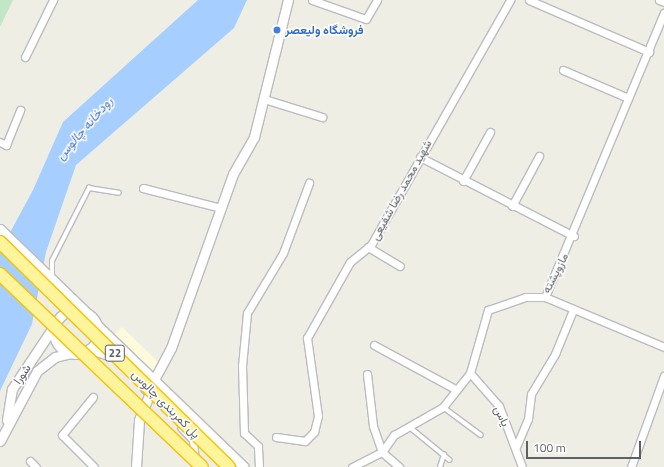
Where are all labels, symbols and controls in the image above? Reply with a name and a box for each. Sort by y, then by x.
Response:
place label: فروشگاه ولیعصر [285,23,364,37]
marker: فروشگاه ولیعصر [272,25,282,35]
water label: رودخانه چالوس [52,93,116,163]
street label: شهید محمد رضا شفیعی [367,137,435,243]
street label: مازوپشته [539,250,571,296]
road number: 22 [104,344,126,362]
street label: شورا [10,361,34,387]
street label: پل کمربندی چالوس [129,367,203,441]
street label: یاس [491,403,513,429]
scale bar [528,433,643,459]
text: 100 m [533,438,566,457]

